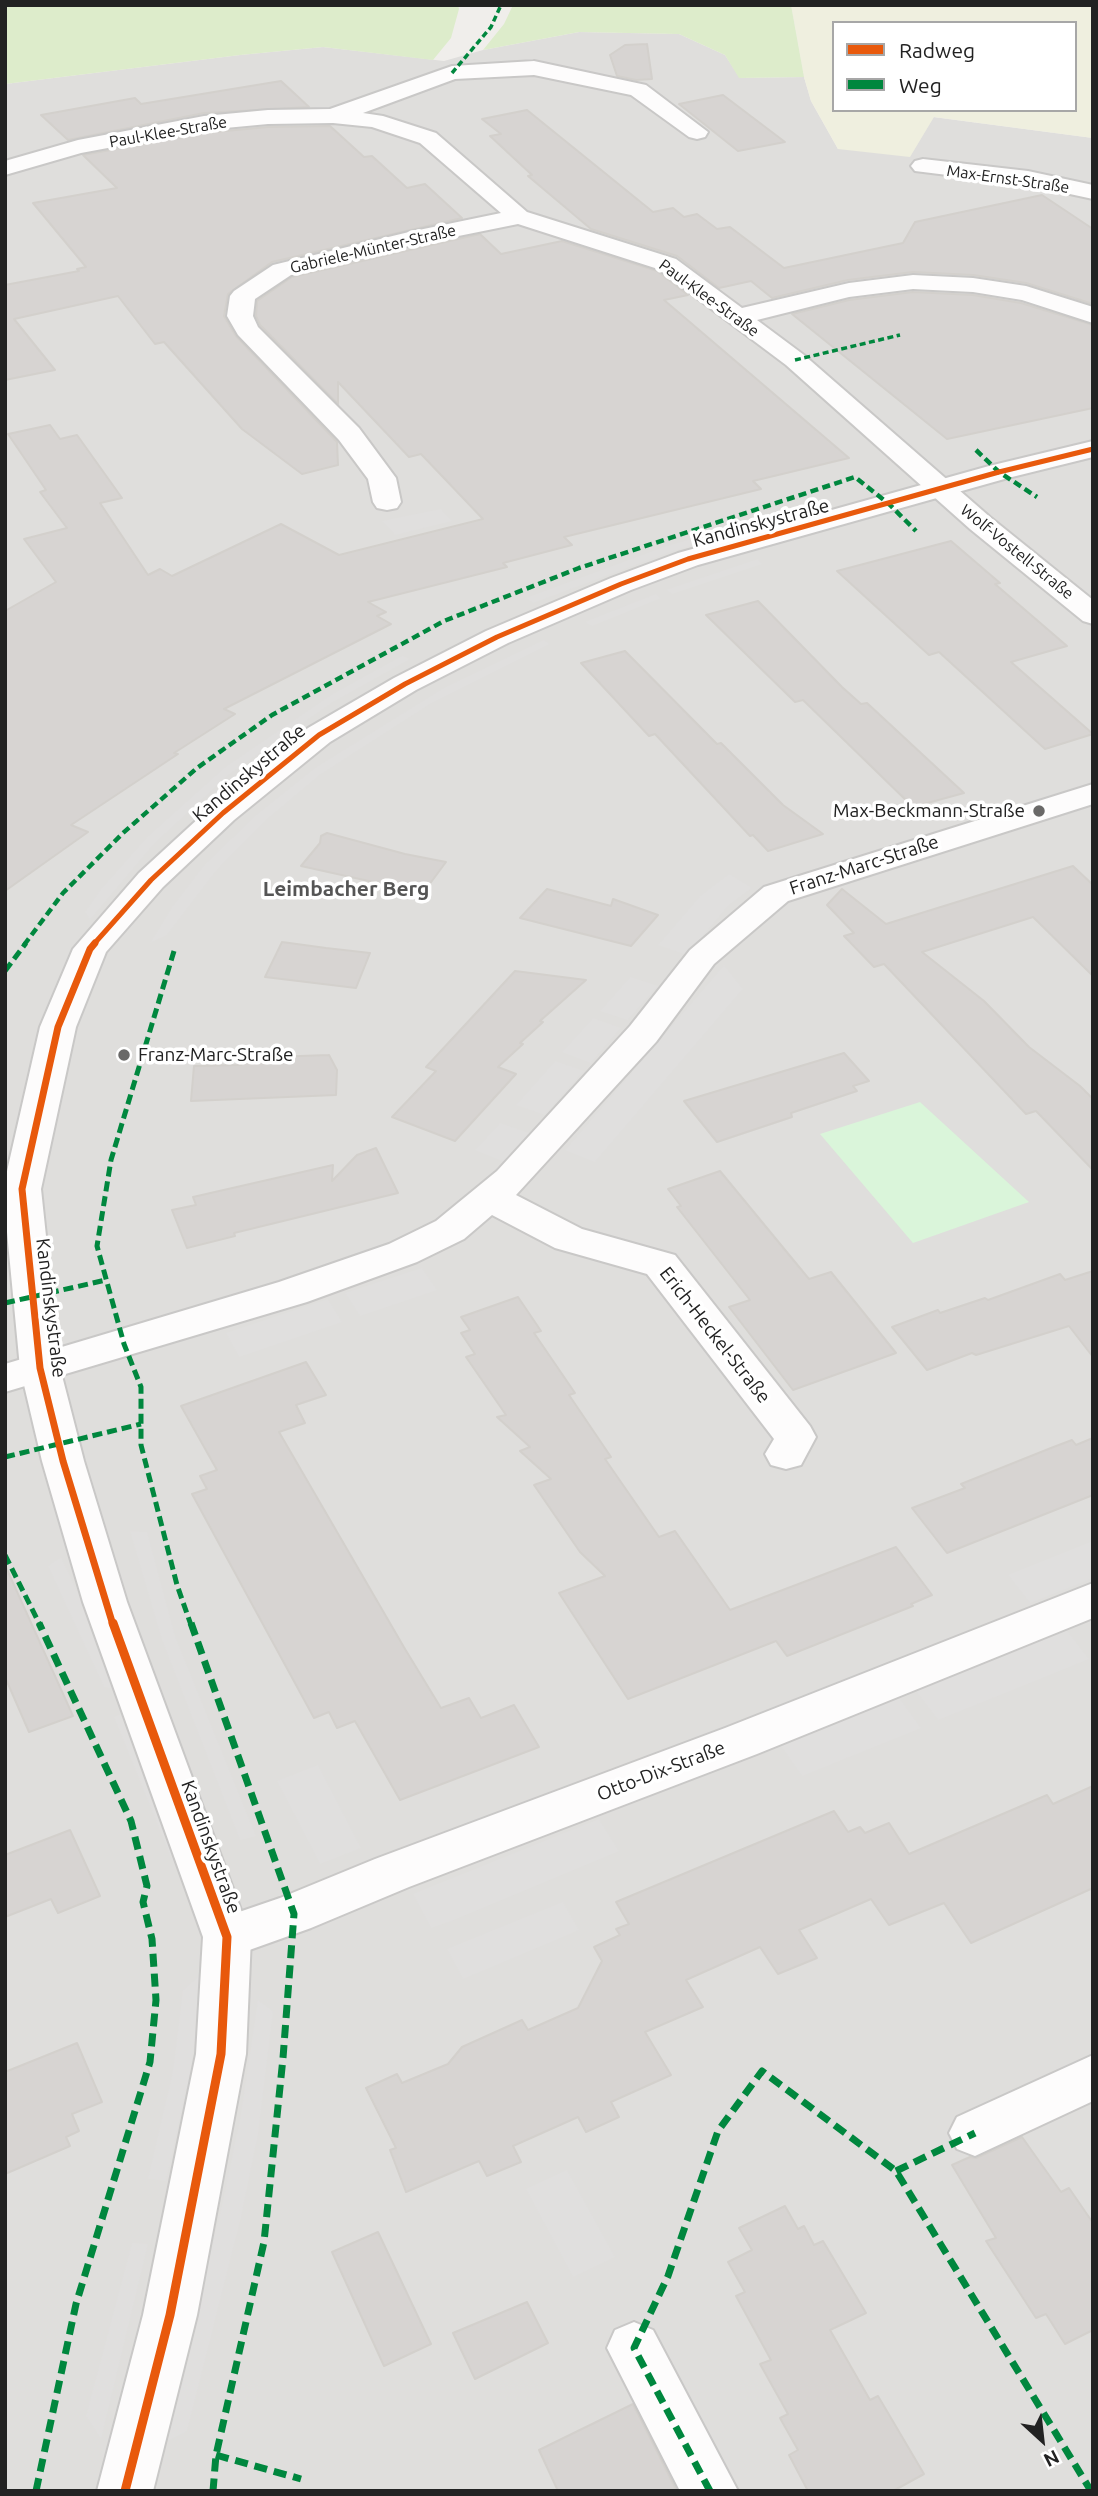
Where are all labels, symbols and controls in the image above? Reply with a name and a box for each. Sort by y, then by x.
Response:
legend [832,21,1077,112]
text: Radweg [899,38,975,62]
text: Weg [899,73,942,97]
street label: Paul-Klee-Straße [108,112,228,152]
street label: Max-Ernst-Straße [945,161,1071,197]
street label: Gabriele-Münter-Straße [288,221,458,277]
street label: Paul-Klee-Straße [655,255,763,341]
street label: Kandinskystraße [690,494,832,552]
street label: Wolf-Vostell-Straße [957,501,1077,603]
street label: Kandinskystraße [188,719,310,827]
place label: Max-Beckmann-Straße [833,800,1025,822]
marker: Max-Beckmann-Straße [1031,803,1047,819]
street label: Franz-Marc-Straße [787,830,941,900]
district label: Leimbacher Berg [263,876,429,902]
place label: Franz-Marc-Straße [138,1044,293,1066]
marker: Franz-Marc-Straße [116,1047,132,1063]
street label: Kandinskystraße [31,1237,71,1379]
street label: Erich-Heckel-Straße [655,1262,775,1408]
street label: Otto-Dix-Straße [594,1736,728,1806]
street label: Kandinskystraße [176,1777,246,1917]
north arrow [1007,2405,1077,2475]
text: N [1040,2446,1063,2472]

